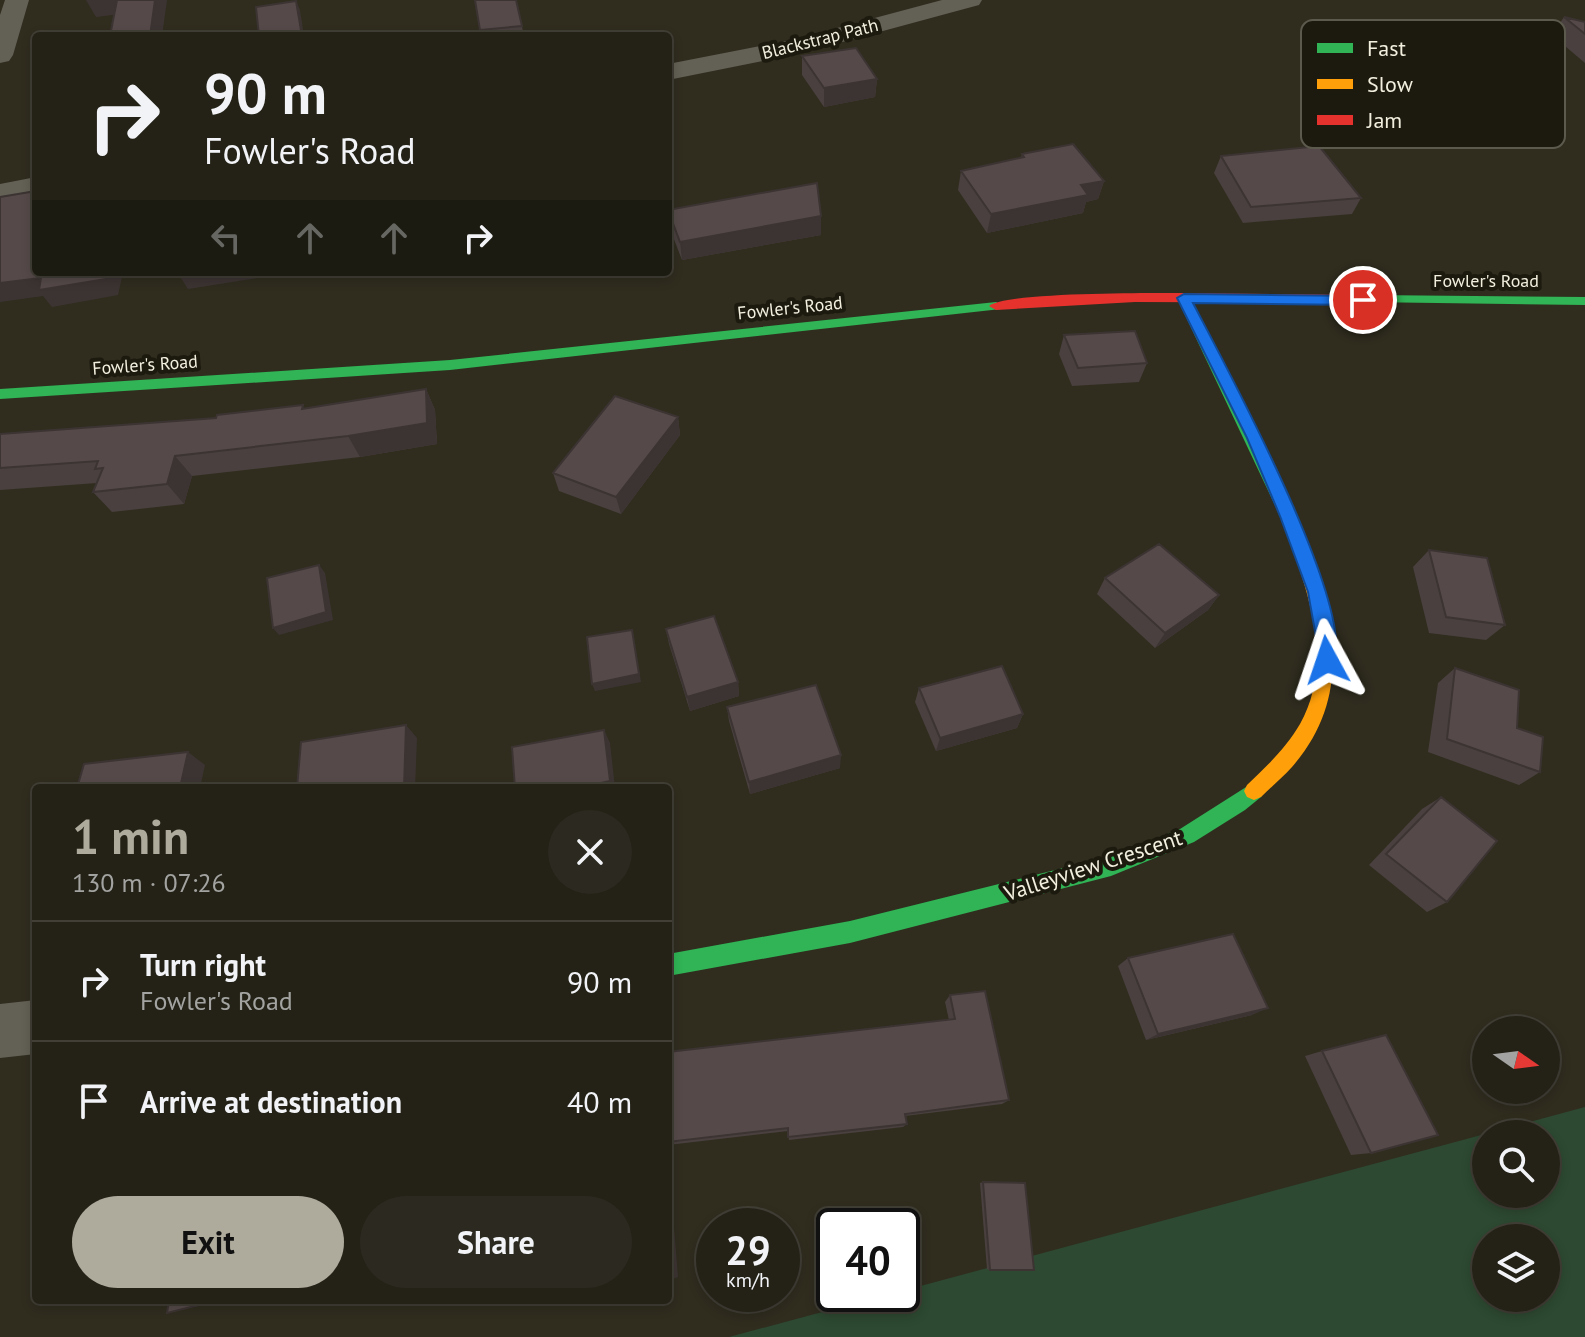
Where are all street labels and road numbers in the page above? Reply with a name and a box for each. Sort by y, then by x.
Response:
street label: Blackstrap Path [759,13,880,64]
street label: Fowler's Road [1433,269,1539,292]
street label: Fowler's Road [736,291,844,324]
street label: Fowler's Road [91,349,199,380]
street label: Valleyview Crescent [1000,823,1186,907]

